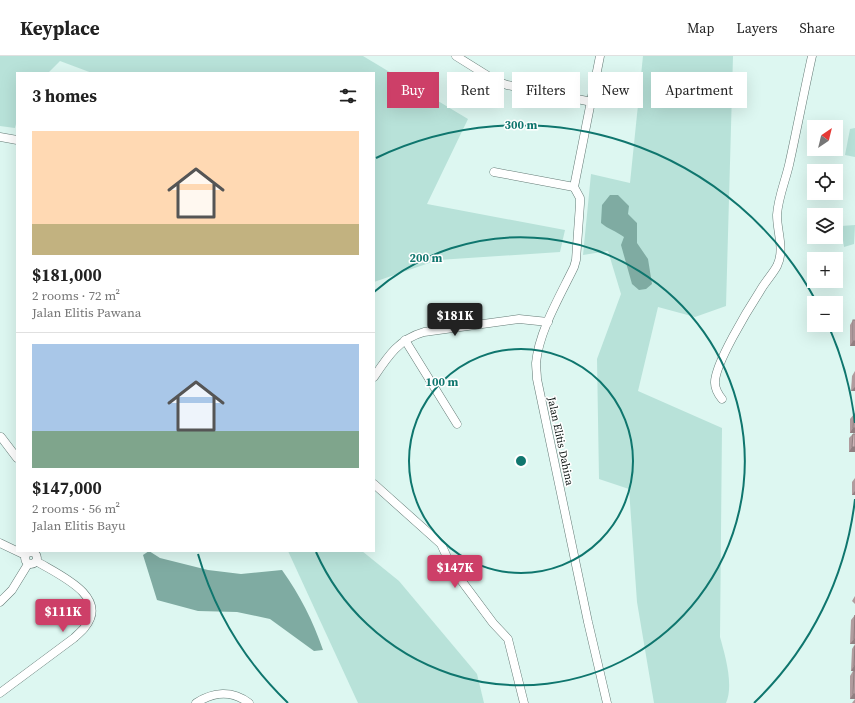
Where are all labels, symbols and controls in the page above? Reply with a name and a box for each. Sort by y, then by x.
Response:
text: Keyplace [20,15,100,41]
text: Map [687,18,714,38]
text: Layers [736,18,778,38]
text: Share [800,18,835,38]
chip: Buy [387,72,439,108]
chip: Rent [447,72,504,108]
chip: Filters [512,72,580,108]
chip: New [588,72,643,108]
chip: Apartment [651,72,747,108]
text: 3 homes [32,84,97,108]
icon: filters [337,85,359,107]
text: 300 m [505,117,538,133]
north arrow [807,120,843,156]
map controls [807,120,843,332]
icon: home [160,157,232,229]
button: locate [807,164,843,200]
button: layers [807,208,843,244]
text: 200 m [410,250,443,266]
button: + [807,252,843,288]
text: $181,000 [32,263,102,287]
text: 2 rooms · 72 m² [32,287,120,304]
button: − [807,296,843,332]
pin: $181K [427,303,483,337]
text: Jalan Elitis Pawana [32,304,142,321]
text: $181K [436,307,474,324]
icon: home [160,370,232,442]
text: 100 m [426,374,459,390]
street label: Jalan Elitis Dahina [544,394,577,487]
centre of rings [514,454,528,468]
text: $147,000 [32,476,102,500]
text: 2 rooms · 56 m² [32,500,120,517]
text: Jalan Elitis Bayu [32,517,126,534]
pin: $147K [427,555,483,589]
text: $147K [436,559,474,576]
pin: $111K [35,599,91,633]
text: $111K [44,603,82,620]

